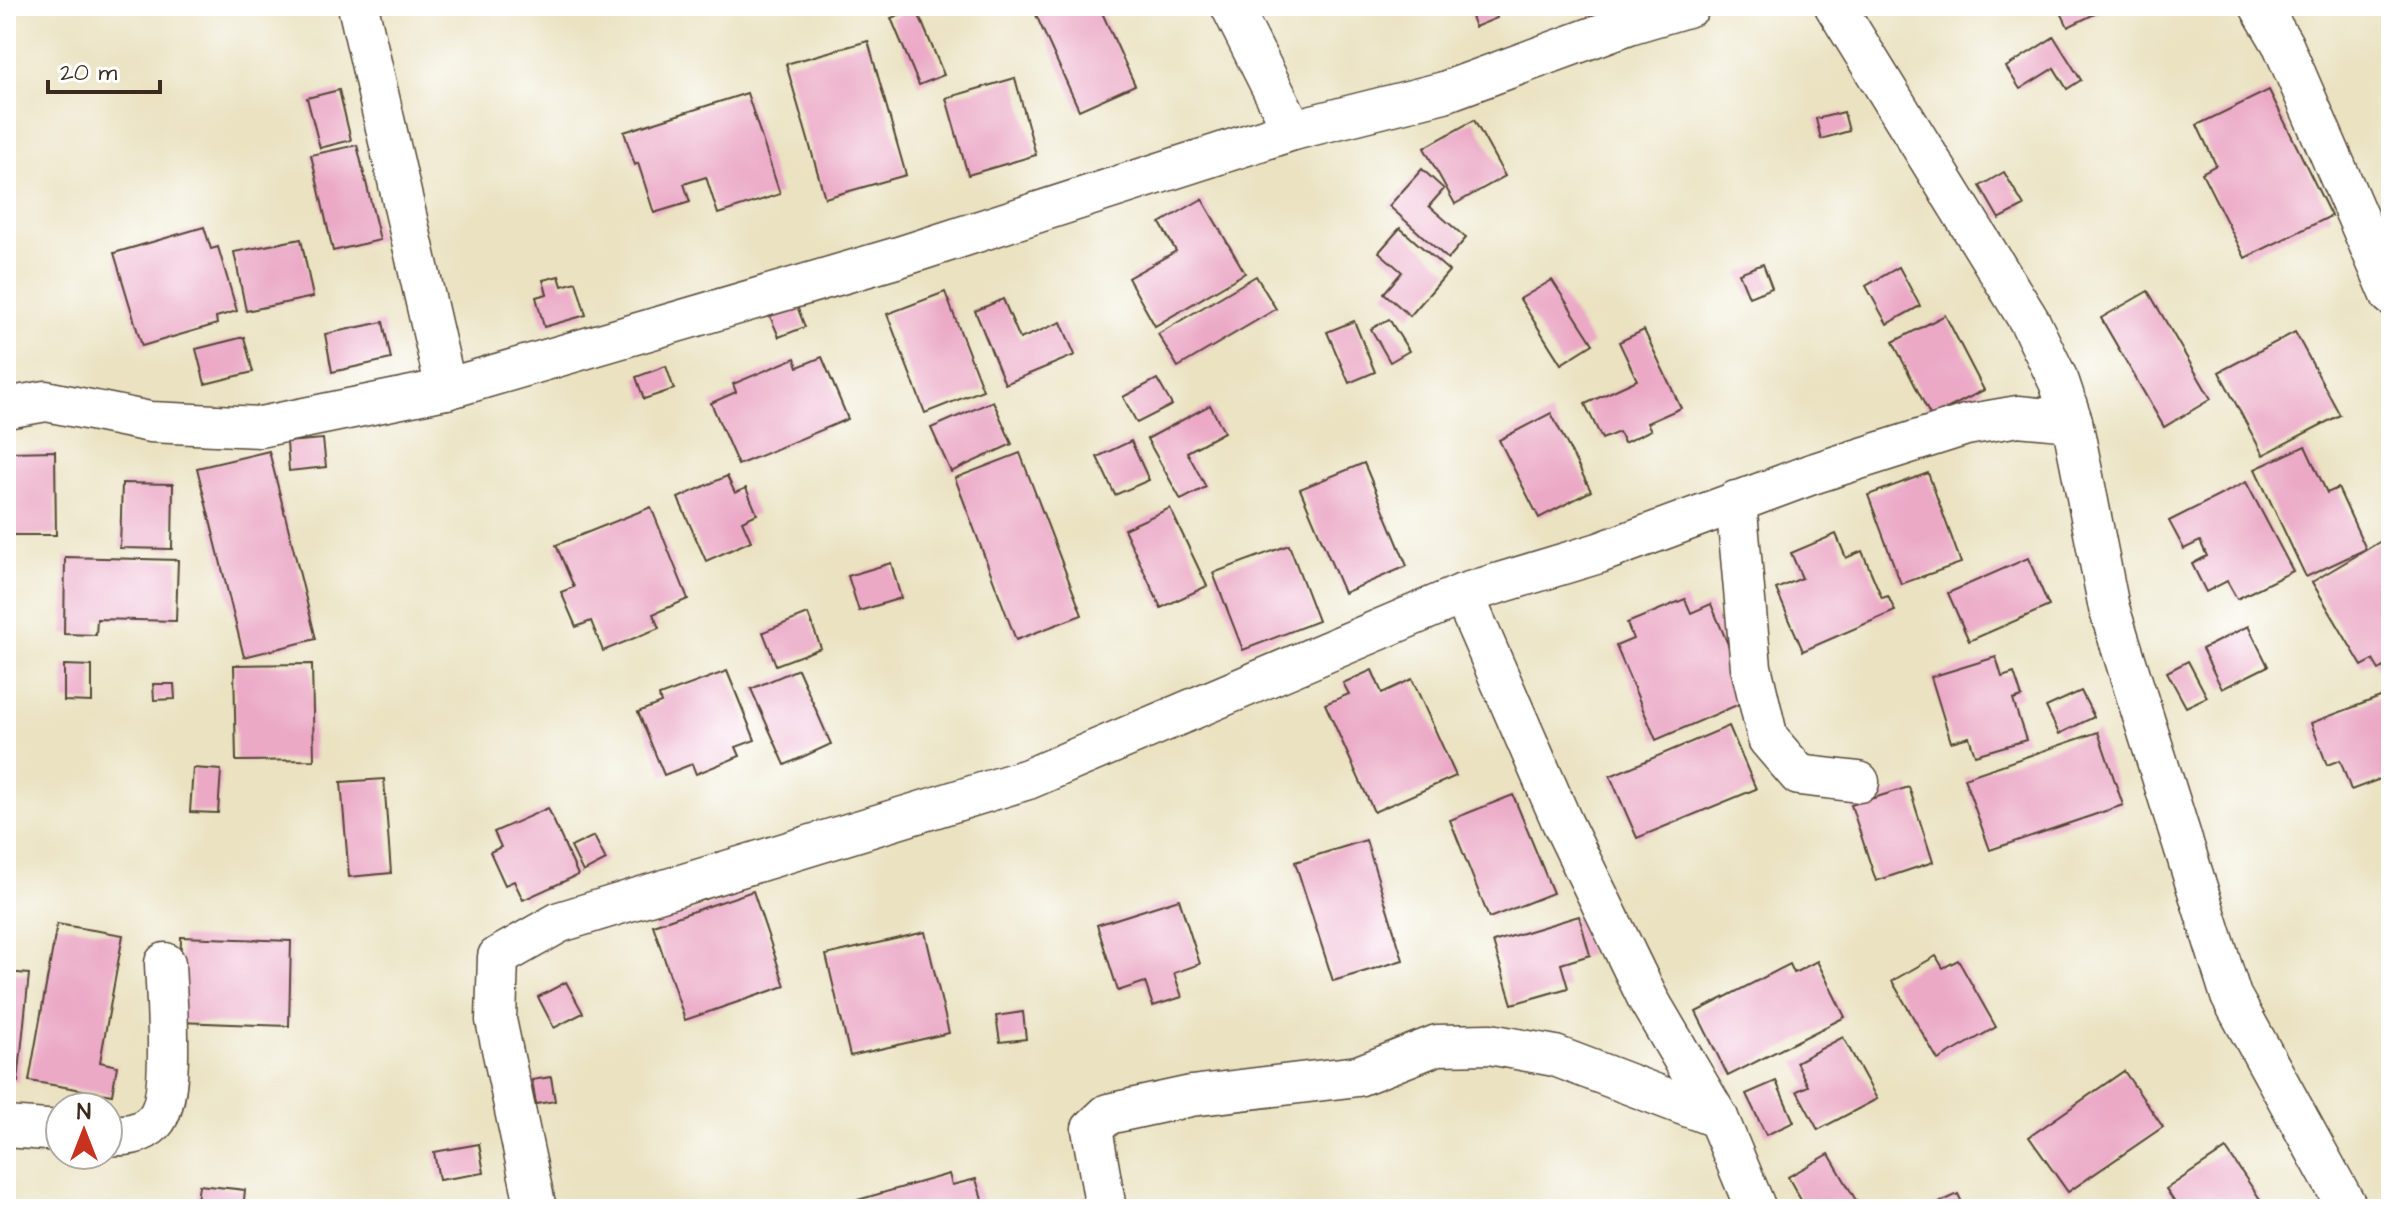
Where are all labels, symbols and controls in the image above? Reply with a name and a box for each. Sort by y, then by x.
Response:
scale bar [48,44,160,94]
text: 20 m [60,56,117,90]
north arrow [44,1091,124,1171]
text: N [77,1097,91,1128]

